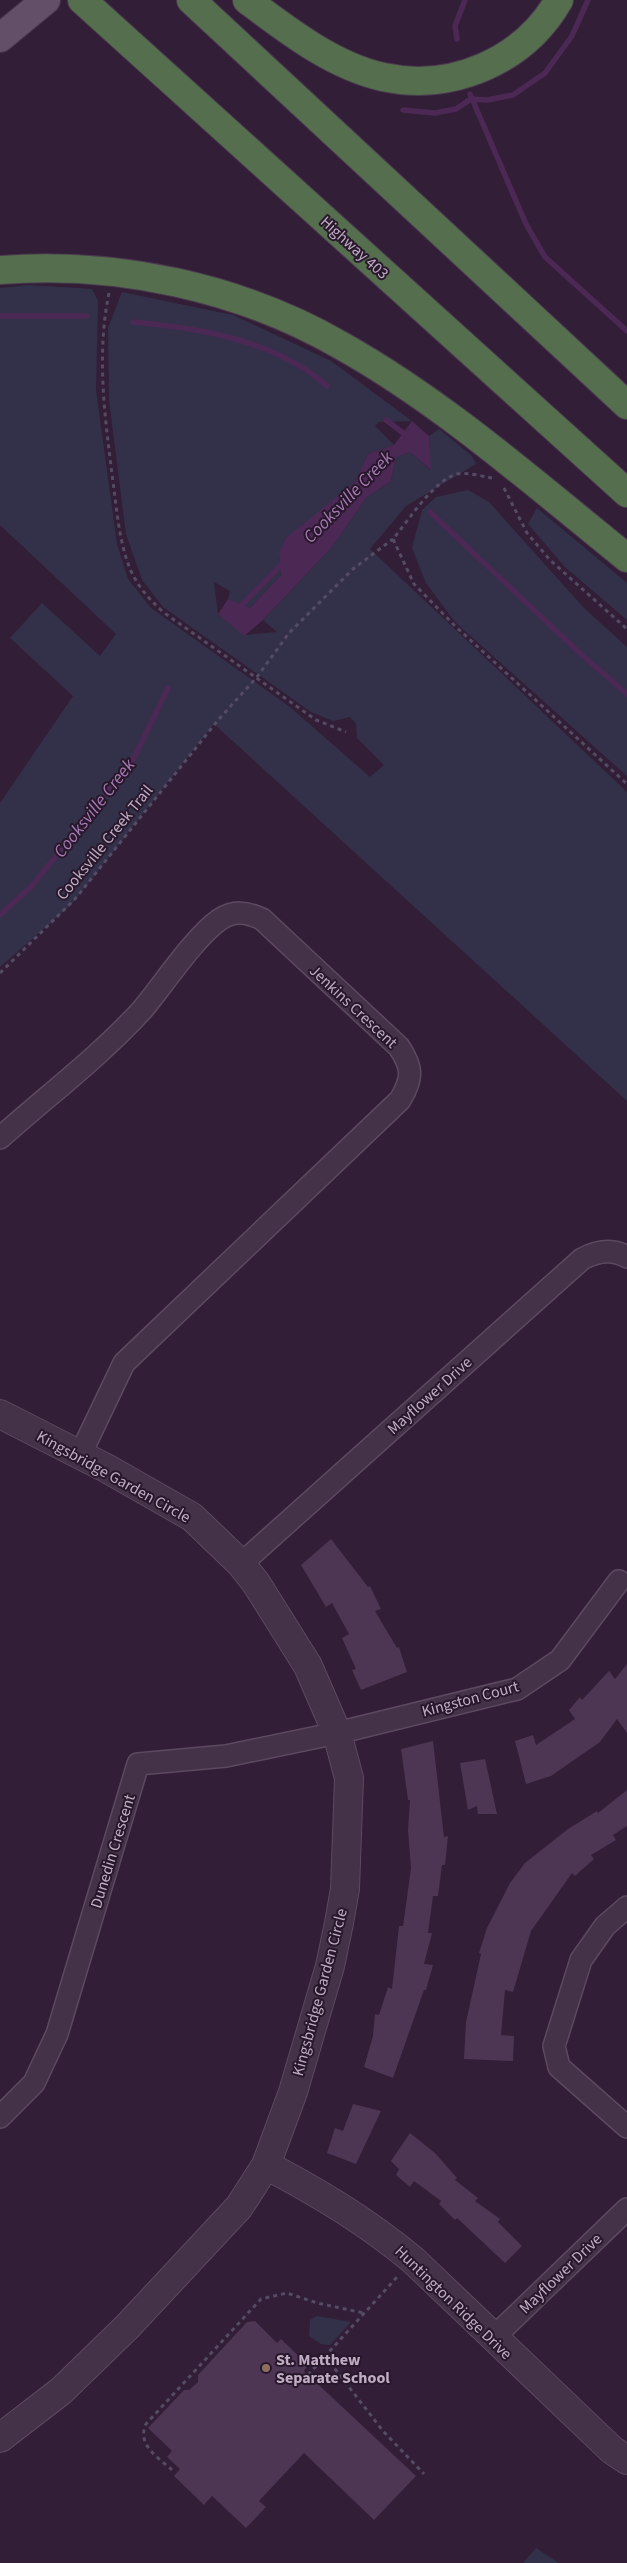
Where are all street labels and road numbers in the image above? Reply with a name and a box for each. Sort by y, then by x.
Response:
street label: Highway 403 [315,211,393,284]
street label: Cooksville Creek Trail [51,780,158,905]
street label: Jenkins Crescent [304,960,403,1054]
street label: Mayflower Drive [382,1352,477,1440]
street label: Kingsbridge Garden Circle [33,1425,194,1528]
street label: Kingston Court [419,1675,522,1722]
street label: Dunedin Crescent [85,1791,141,1911]
street label: Kingsbridge Garden Circle [287,1906,353,2079]
street label: Mayflower Drive [514,2228,607,2319]
street label: Huntington Ridge Drive [390,2241,517,2365]

